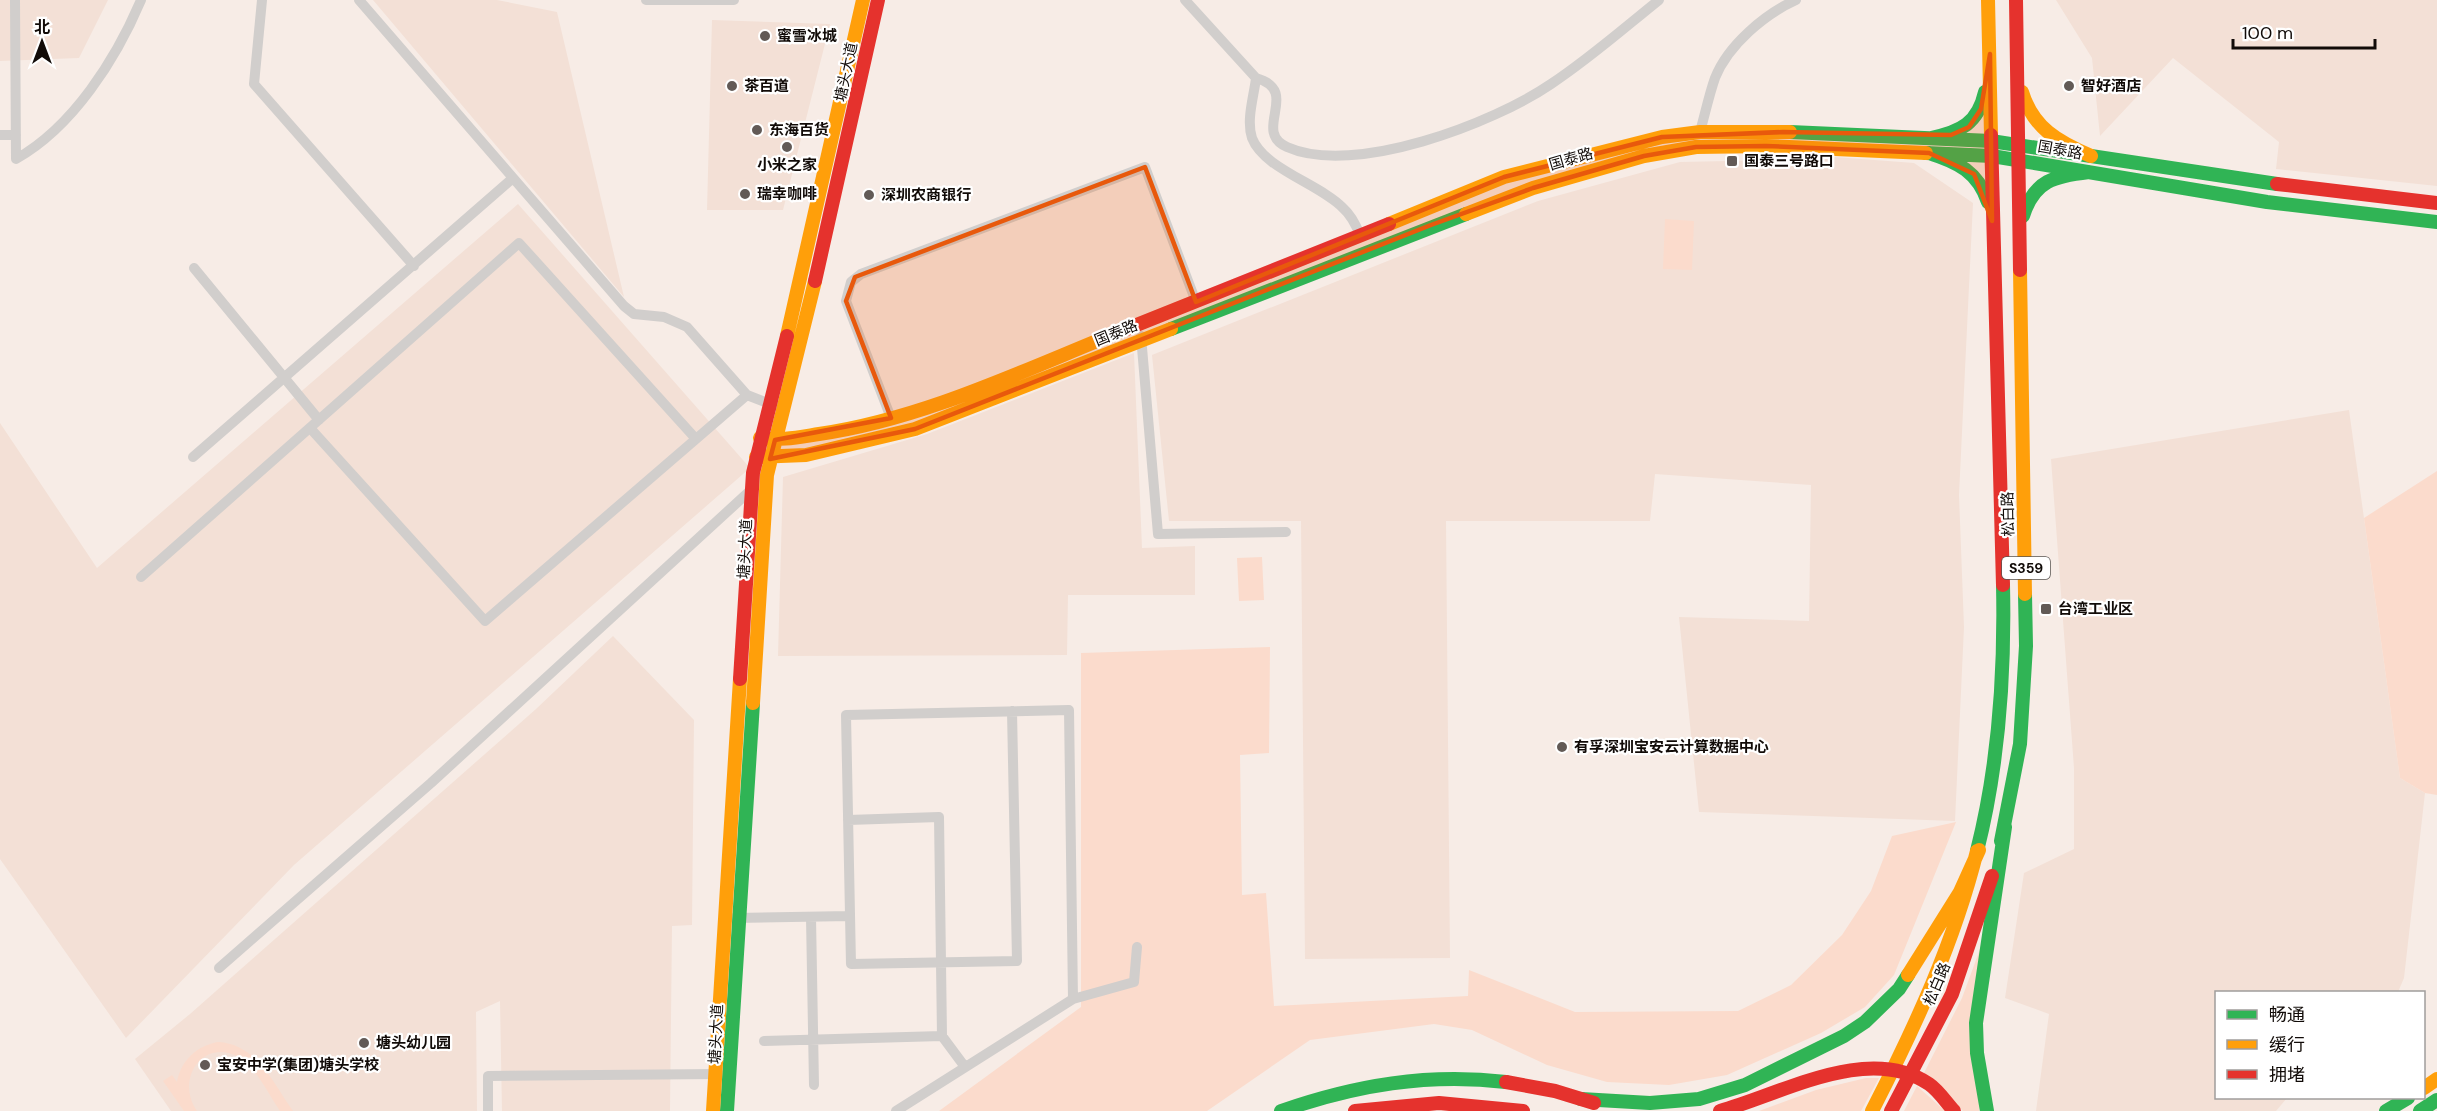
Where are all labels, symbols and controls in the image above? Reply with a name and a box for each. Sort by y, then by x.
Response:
north arrow [12,12,72,72]
scale bar [2233,12,2376,50]
text: 北 [34,17,50,38]
text: 100 m [2242,21,2293,45]
place label: 蜜雪冰城 [777,26,837,46]
marker: 蜜雪冰城 [758,29,772,43]
street label: 塘头大道 [830,41,862,103]
place label: 茶百道 [744,76,789,96]
place label: 智好酒店 [2081,76,2141,96]
marker: 茶百道 [725,79,739,93]
marker: 智好酒店 [2062,79,2076,93]
place label: 东海百货 [769,120,829,140]
marker: 东海百货 [750,123,764,137]
street label: 国泰路 [2036,136,2084,164]
marker: 小米之家 [780,140,794,154]
street label: 国泰路 [1547,143,1595,175]
place label: 国泰三号路口 [1744,151,1834,171]
marker: 国泰三号路口 [1725,154,1739,168]
place label: 小米之家 [757,155,817,175]
place label: 瑞幸咖啡 [757,184,817,204]
place label: 深圳农商银行 [881,185,971,205]
marker: 瑞幸咖啡 [738,187,752,201]
marker: 深圳农商银行 [862,188,876,202]
street label: 国泰路 [1091,315,1141,351]
street label: 松白路 [1998,491,2018,537]
street label: 塘头大道 [733,519,757,579]
road number: S359 [2002,557,2050,579]
place label: 台湾工业区 [2058,599,2133,619]
marker: 台湾工业区 [2039,602,2053,616]
place label: 有孚深圳宝安云计算数据中心 [1574,737,1769,757]
marker: 有孚深圳宝安云计算数据中心 [1555,740,1569,754]
street label: 松白路 [1919,959,1955,1009]
legend [2215,991,2425,1099]
text: 畅通 [2269,1003,2305,1027]
street label: 塘头大道 [704,1004,728,1064]
place label: 塘头幼儿园 [376,1033,451,1053]
text: 缓行 [2269,1033,2305,1057]
marker: 塘头幼儿园 [357,1036,371,1050]
place label: 宝安中学(集团)塘头学校 [217,1055,379,1075]
marker: 宝安中学(集团)塘头学校 [198,1058,212,1072]
text: 拥堵 [2269,1063,2305,1087]

